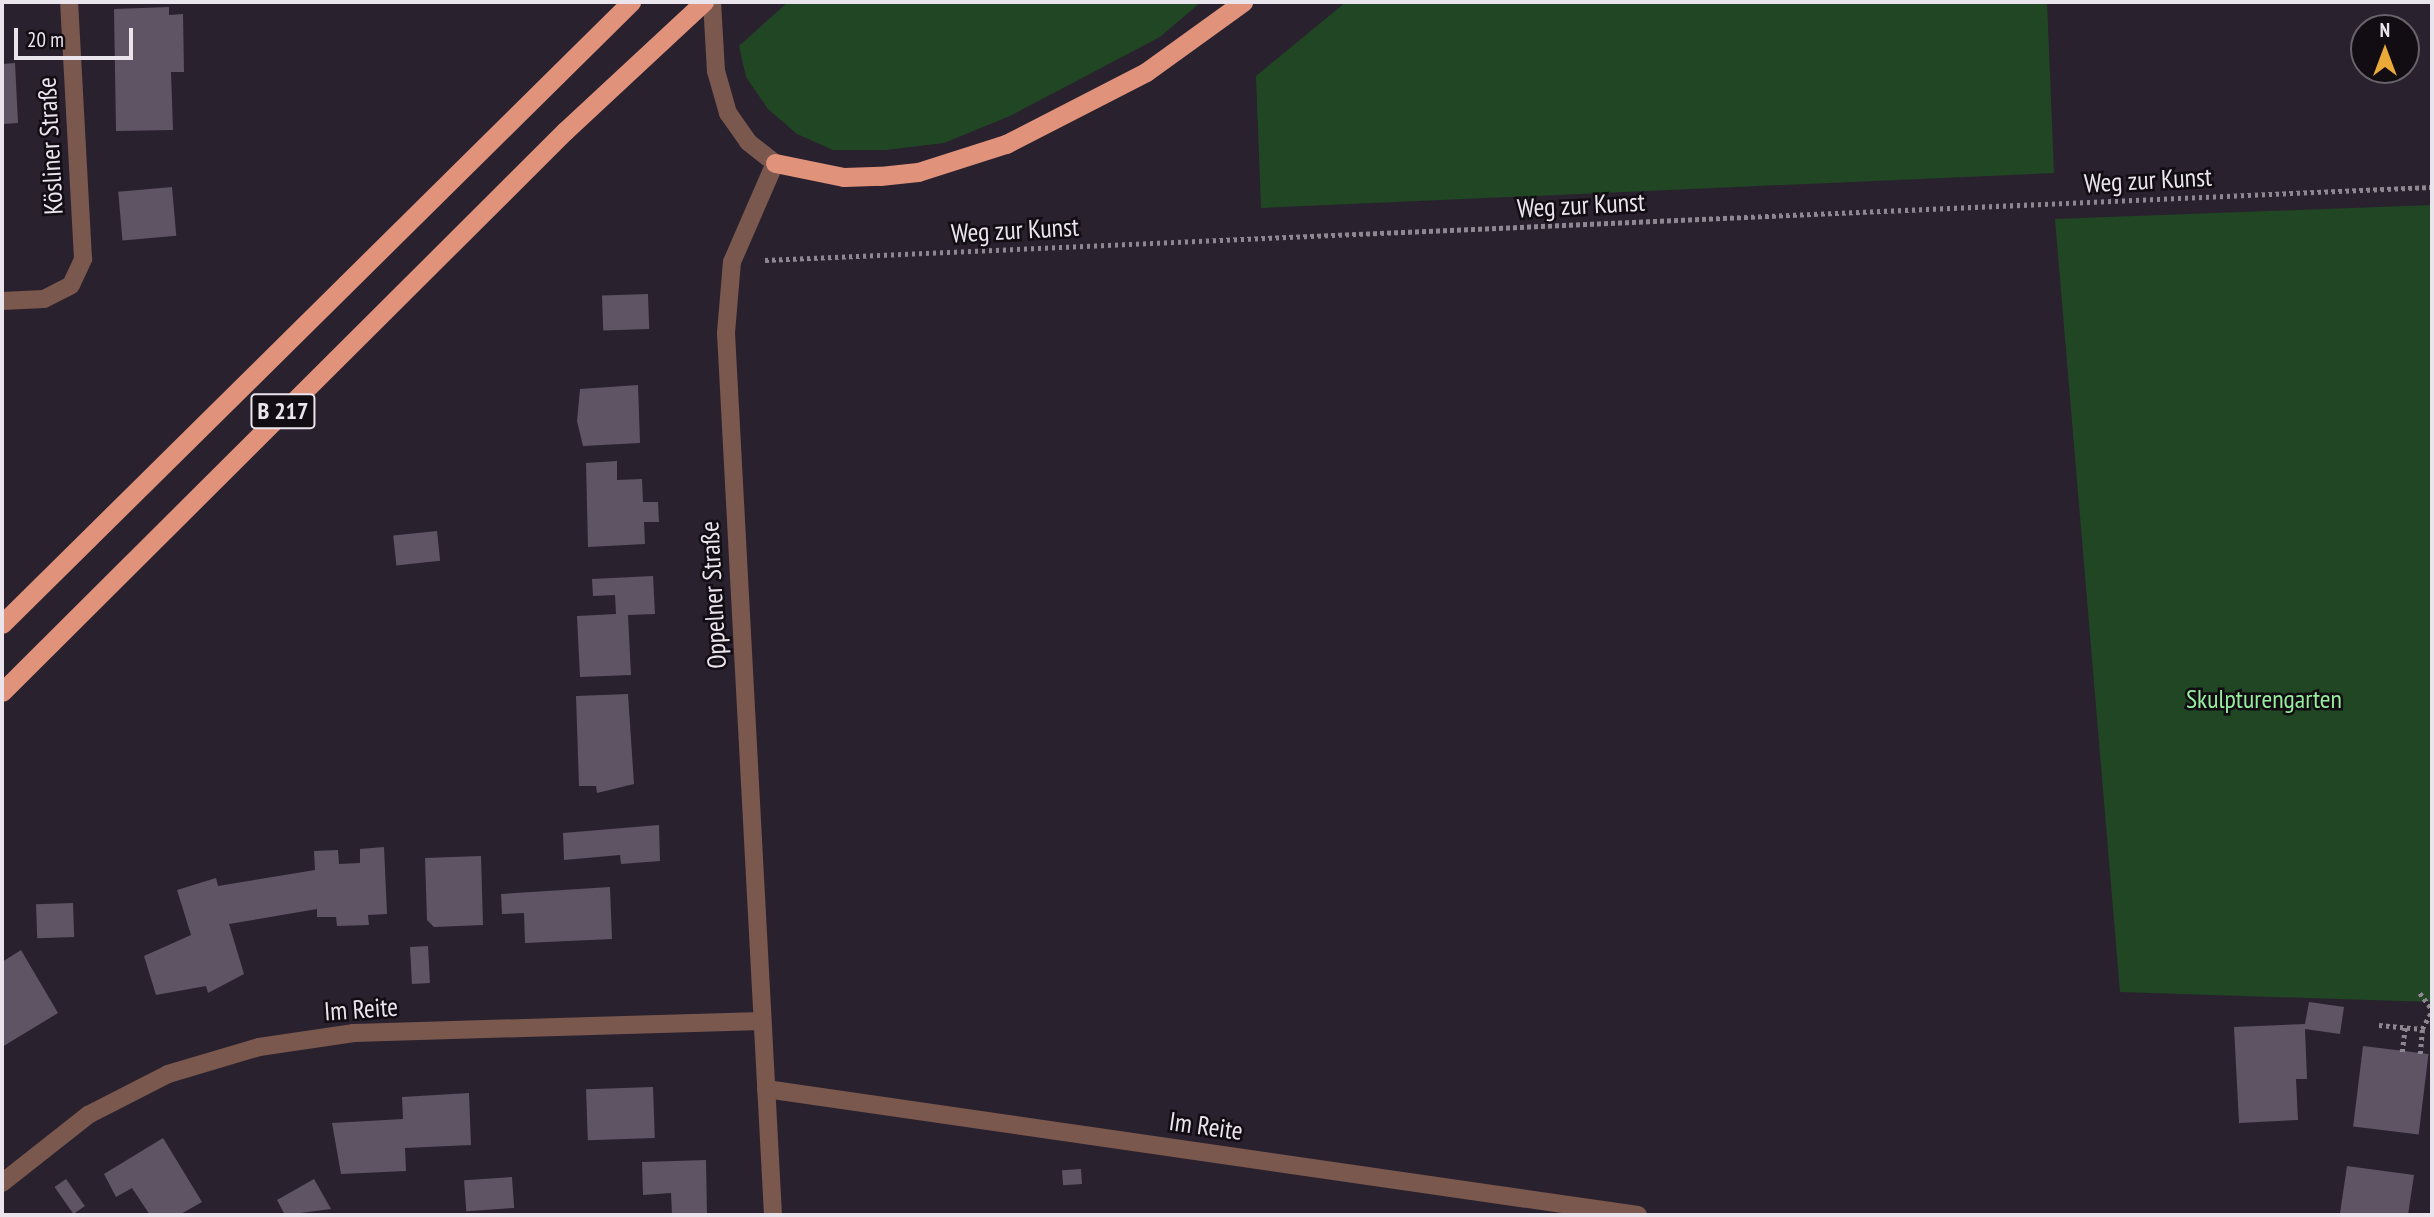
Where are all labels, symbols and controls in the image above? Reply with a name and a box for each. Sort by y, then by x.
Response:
scale bar [18,14,136,58]
north arrow [2350,14,2420,84]
text: N [2380,18,2390,42]
text: 20 m [27,26,64,53]
street label: Kösliner Straße [31,77,69,215]
street label: Weg zur Kunst [2083,161,2213,199]
street label: Weg zur Kunst [1516,186,1646,224]
street label: Weg zur Kunst [950,211,1080,249]
road number: B 217 [250,390,316,432]
street label: Oppelner Straße [694,520,732,670]
park label: Skulpturengarten [2186,683,2342,715]
street label: Im Reite [323,991,399,1027]
street label: Im Reite [1167,1105,1245,1147]

